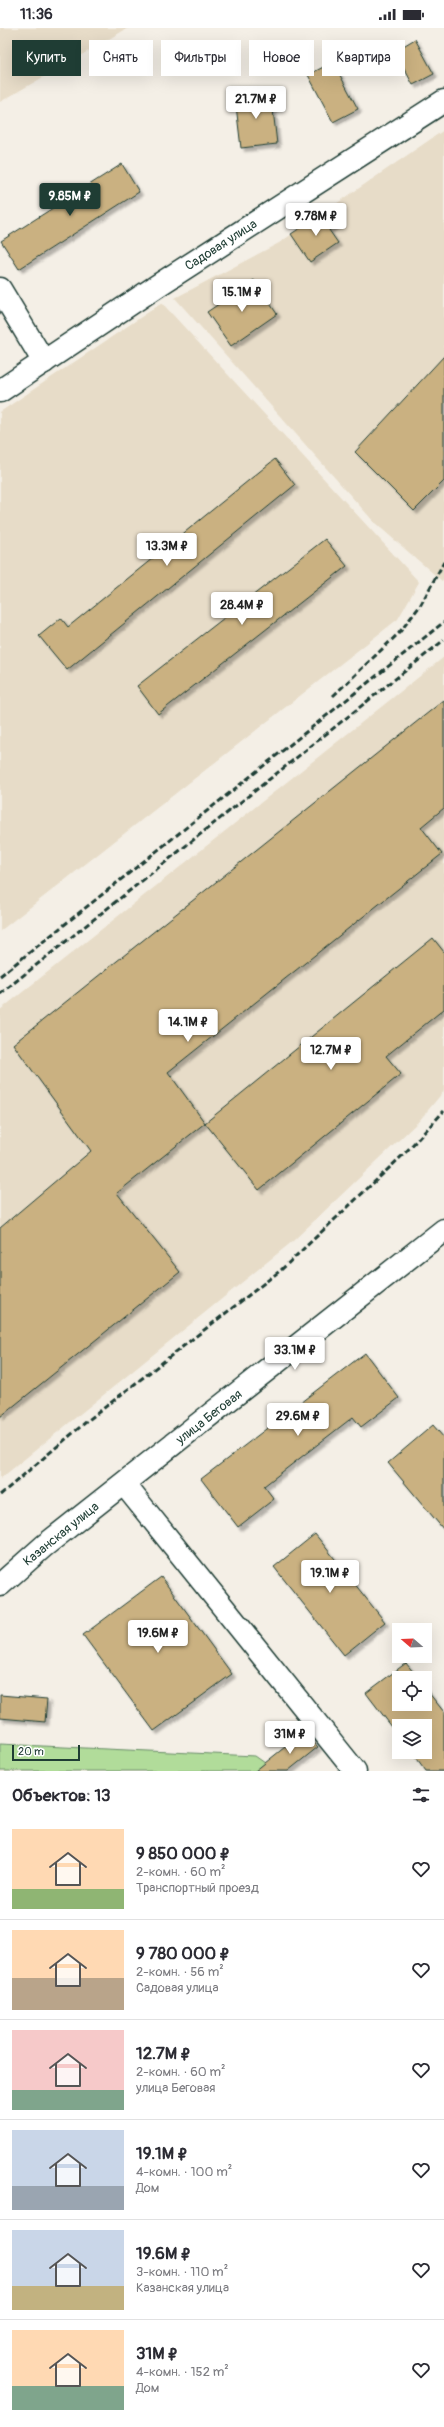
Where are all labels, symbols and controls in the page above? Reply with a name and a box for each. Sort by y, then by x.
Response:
text: 11:36 [20,5,53,24]
chip: Купить [12,40,81,76]
chip: Снять [89,40,153,76]
chip: Фильтры [161,40,241,76]
chip: Новое [249,40,314,76]
chip: Квартира [322,40,405,76]
pin: 21.7M ₽ [219,86,293,120]
text: 21.7M ₽ [235,91,277,107]
pin: 9.85M ₽ [33,183,107,217]
text: 9.85M ₽ [48,188,92,204]
pin: 9.78M ₽ [279,203,353,237]
text: 9.78M ₽ [295,208,337,224]
street label: Садовая улица [182,216,260,274]
pin: 15.1M ₽ [205,279,279,313]
text: 15.1M ₽ [222,284,262,300]
pin: 13.3M ₽ [130,533,204,567]
text: 13.3M ₽ [146,538,188,554]
pin: 28.4M ₽ [205,592,279,626]
text: 28.4M ₽ [220,597,264,613]
pin: 14.1M ₽ [151,1009,225,1043]
text: 14.1M ₽ [168,1014,208,1030]
pin: 12.7M ₽ [294,1037,368,1071]
text: 12.7M ₽ [310,1042,352,1058]
pin: 33.1M ₽ [258,1337,332,1371]
text: 33.1M ₽ [274,1342,316,1358]
street label: улица Беговая [172,1386,245,1448]
pin: 29.6M ₽ [261,1403,335,1437]
text: 29.6M ₽ [276,1408,320,1424]
street label: Казанская улица [20,1499,102,1569]
pin: 19.1M ₽ [293,1560,367,1594]
text: 19.1M ₽ [310,1565,350,1581]
pin: 19.6M ₽ [121,1620,195,1654]
north arrow [392,1623,432,1663]
map controls [392,1623,432,1759]
text: 19.6M ₽ [137,1625,179,1641]
button: locate [392,1671,432,1711]
button: layers [392,1719,432,1759]
pin: 31M ₽ [262,1721,318,1755]
text: 31M ₽ [274,1726,306,1742]
scale bar [12,1743,80,1762]
text: 20 m [18,1745,44,1758]
icon: filters [410,1784,432,1806]
text: Объектов: 13 [12,1785,111,1806]
text: 9 850 000 ₽ [136,1843,230,1864]
icon: home [44,1845,92,1893]
icon: heart [410,1858,432,1880]
text: 2-комн. · 60 m² [136,1864,226,1880]
text: Транспортный проезд [136,1880,259,1896]
text: 9 780 000 ₽ [136,1943,230,1964]
icon: home [44,1946,92,1994]
icon: heart [410,1959,432,1981]
text: 2-комн. · 56 m² [136,1964,224,1980]
text: Садовая улица [136,1980,219,1996]
text: 12.7M ₽ [136,2043,191,2064]
icon: home [44,2046,92,2094]
icon: heart [410,2059,432,2081]
text: 2-комн. · 60 m² [136,2064,226,2080]
text: улица Беговая [136,2080,215,2096]
text: 19.1M ₽ [136,2143,188,2164]
icon: home [44,2146,92,2194]
icon: heart [410,2159,432,2181]
text: 4-комн. · 100 m² [136,2164,232,2180]
text: Дом [136,2180,159,2196]
text: 19.6M ₽ [136,2243,191,2264]
icon: home [44,2246,92,2294]
icon: heart [410,2259,432,2281]
text: 3-комн. · 110 m² [136,2264,228,2280]
text: Казанская улица [136,2280,229,2296]
text: 31M ₽ [136,2343,178,2364]
icon: home [44,2346,92,2394]
icon: heart [410,2359,432,2381]
text: 4-комн. · 152 m² [136,2364,229,2380]
text: Дом [136,2380,159,2396]

